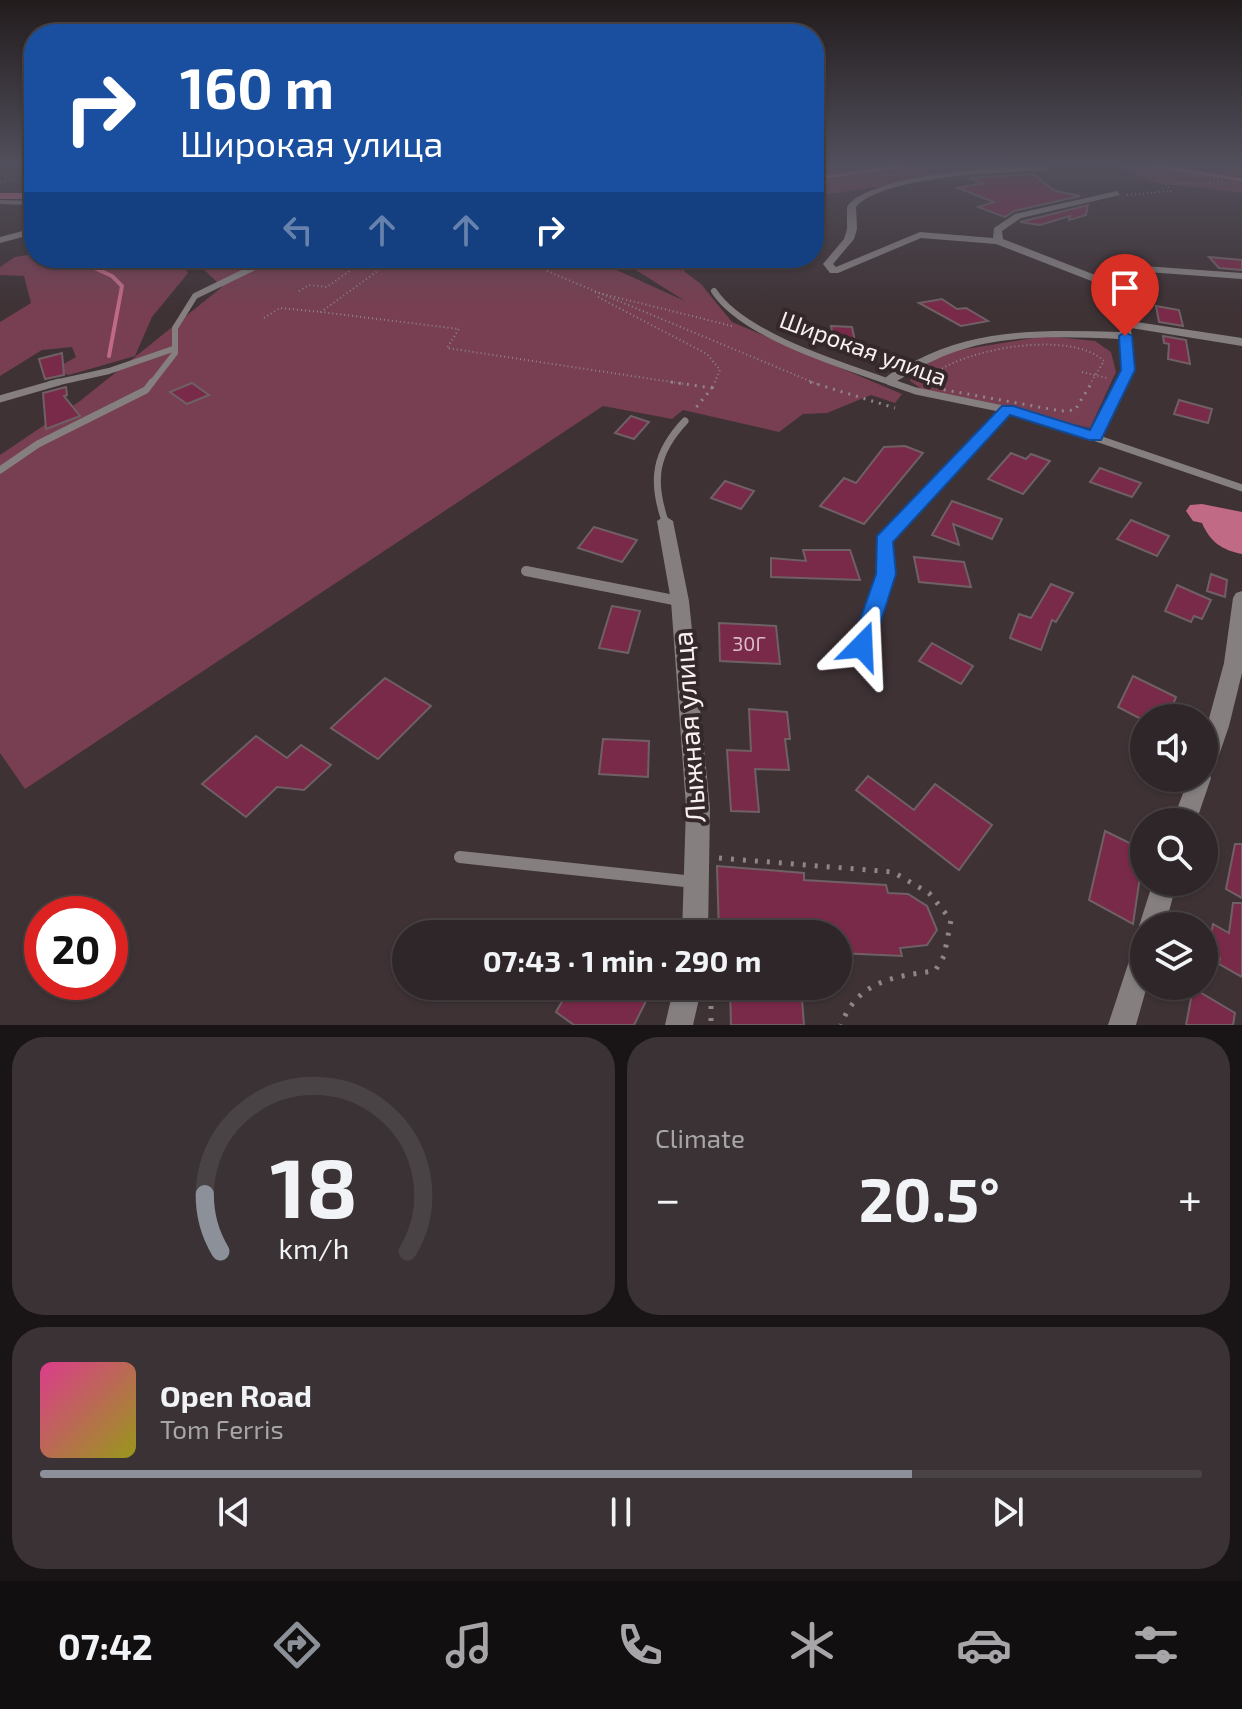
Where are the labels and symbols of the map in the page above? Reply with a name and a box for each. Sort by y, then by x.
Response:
pin [1091,254,1159,336]
street label: Широкая улица [776,304,951,392]
position arrow [820,604,904,688]
street label: Лыжная улица [664,630,712,824]
house number: 30Г [732,631,766,655]
speed limit sign: 20 [24,896,128,1000]

